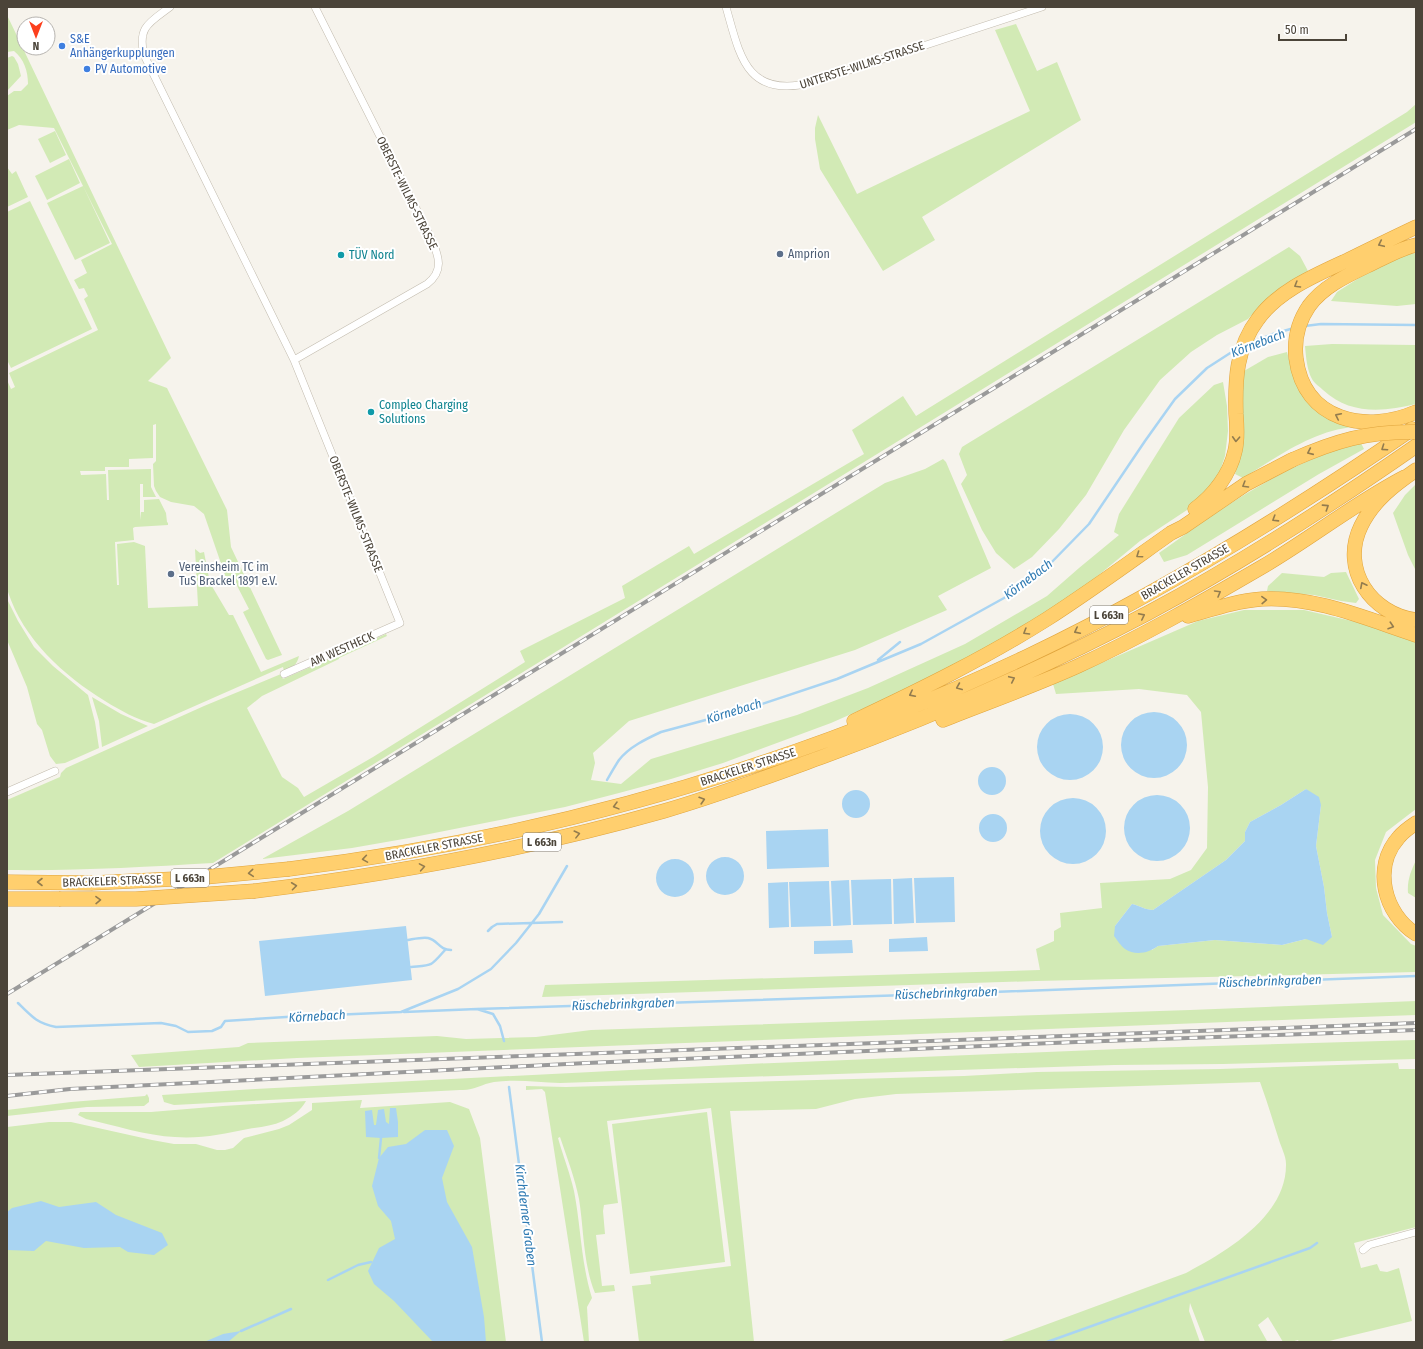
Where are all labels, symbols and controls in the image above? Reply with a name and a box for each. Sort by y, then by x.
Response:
north arrow [16,16,56,56]
scale bar [1279,16,1346,42]
text: 50 m [1285,23,1309,37]
place label: S&E Anhängerkupplungen [70,32,175,60]
street label: UNTERSTE-WILMS-STRASSE [798,38,926,92]
text: N [33,39,39,52]
marker: S&E Anhängerkupplungen [57,41,67,51]
place label: PV Automotive [95,62,166,76]
marker: PV Automotive [82,64,92,74]
street label: OBERSTE-WILMS-STRASSE [373,134,441,252]
one-way arrow [1377,239,1385,247]
place label: TÜV Nord [349,246,394,262]
place label: Amprion [788,247,830,261]
marker: Amprion [775,249,785,259]
marker: TÜV Nord [336,250,346,260]
one-way arrow [1294,281,1301,288]
water label: Körnebach [1229,326,1287,360]
place label: Compleo Charging Solutions [379,398,468,426]
marker: Compleo Charging Solutions [366,407,376,417]
one-way arrow [1335,413,1342,421]
one-way arrow [1232,436,1241,442]
one-way arrow [1381,443,1388,451]
one-way arrow [1307,447,1314,455]
street label: OBERSTE-WILMS-STRASSE [326,454,386,575]
one-way arrow [1242,481,1249,488]
one-way arrow [1322,504,1329,512]
one-way arrow [1272,514,1279,522]
street label: BRACKELER STRASSE [1139,541,1232,603]
one-way arrow [1137,550,1144,557]
water label: Körnebach [1001,556,1055,602]
place label: Vereinsheim TC im TuS Brackel 1891 e.V. [179,560,278,588]
marker: Vereinsheim TC im TuS Brackel 1891 e.V. [166,569,176,579]
one-way arrow [1360,581,1368,589]
one-way arrow [1214,590,1221,597]
one-way arrow [1261,595,1267,604]
road number: L 663n [1090,606,1128,624]
one-way arrow [1138,613,1145,620]
one-way arrow [1387,622,1394,630]
one-way arrow [1023,627,1030,634]
one-way arrow [1073,627,1081,634]
street label: AM WESTHECK [308,628,377,669]
one-way arrow [1008,676,1016,684]
one-way arrow [956,682,964,690]
one-way arrow [908,689,916,697]
water label: Körnebach [705,696,763,726]
street label: BRACKELER STRASSE [699,745,798,789]
one-way arrow [698,796,705,805]
one-way arrow [613,802,619,810]
one-way arrow [573,830,580,839]
street label: BRACKELER STRASSE [384,831,484,863]
road number: L 663n [523,833,561,851]
one-way arrow [362,854,368,863]
one-way arrow [419,863,425,871]
road number: L 663n [171,869,209,887]
one-way arrow [248,869,254,878]
street label: BRACKELER STRASSE [62,872,162,890]
one-way arrow [37,878,43,886]
one-way arrow [290,882,297,891]
one-way arrow [95,895,101,904]
water label: Rüschebrinkgraben [1218,972,1322,990]
water label: Rüschebrinkgraben [894,984,998,1002]
water label: Rüschebrinkgraben [571,995,675,1013]
water label: Körnebach [288,1007,346,1025]
water label: Kirchderner Graben [512,1163,540,1267]

